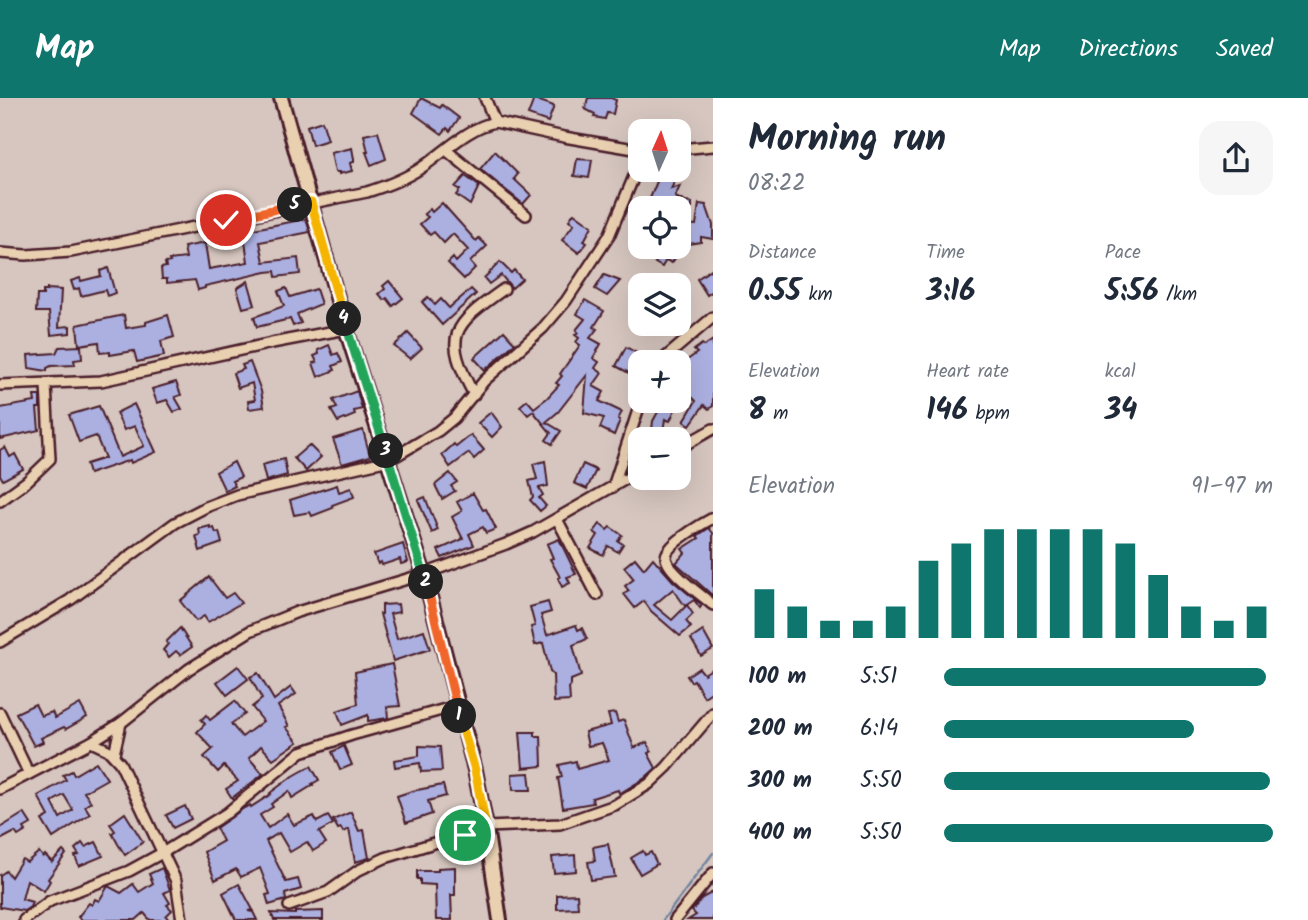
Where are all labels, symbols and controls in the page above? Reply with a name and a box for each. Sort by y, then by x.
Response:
text: Map [35,23,95,76]
text: Map [999,30,1041,69]
text: Directions [1079,30,1178,69]
text: Saved [1216,30,1273,69]
text: Morning run [748,110,946,170]
north arrow [628,119,691,182]
map controls [628,119,691,490]
button: share [1199,121,1273,195]
text: 08:22 [748,166,806,202]
pin: 5 [278,188,312,222]
text: 5 [290,189,299,219]
pin [196,190,256,250]
button: locate [628,196,691,259]
icon: check [207,201,245,239]
text: Distance [748,238,816,268]
text: Time [926,238,965,268]
text: Pace [1105,238,1141,268]
text: 0.55 [748,268,801,316]
text: 3:16 [926,268,975,316]
text: 5:56 [1105,268,1159,316]
button: layers [628,273,691,336]
text: km [801,280,833,310]
text: /km [1159,280,1197,310]
pin: 4 [326,302,362,336]
text: 4 [338,303,349,333]
button: + [628,350,691,413]
text: Elevation [748,357,820,387]
text: Heart rate [926,357,1009,387]
text: kcal [1105,357,1136,387]
text: 8 [748,387,766,435]
text: 146 [926,387,968,435]
text: 34 [1105,387,1137,435]
text: m [766,399,788,429]
text: bpm [968,399,1010,429]
button: − [628,427,691,490]
pin: 3 [368,434,404,468]
text: 3 [380,435,391,465]
text: Elevation [748,469,835,505]
text: 91–97 m [1191,469,1273,505]
pin: 2 [408,564,444,600]
text: 2 [420,566,431,596]
text: 100 m [748,659,806,695]
text: 5:51 [860,659,898,695]
pin: 1 [442,698,476,734]
text: 1 [456,700,461,730]
text: 200 m [748,711,813,747]
text: 6:14 [860,711,898,747]
text: 300 m [748,763,812,799]
text: 5:50 [860,763,902,799]
pin [435,805,495,865]
text: 400 m [748,815,812,851]
text: 5:50 [860,815,902,851]
icon: arrive [446,816,484,854]

